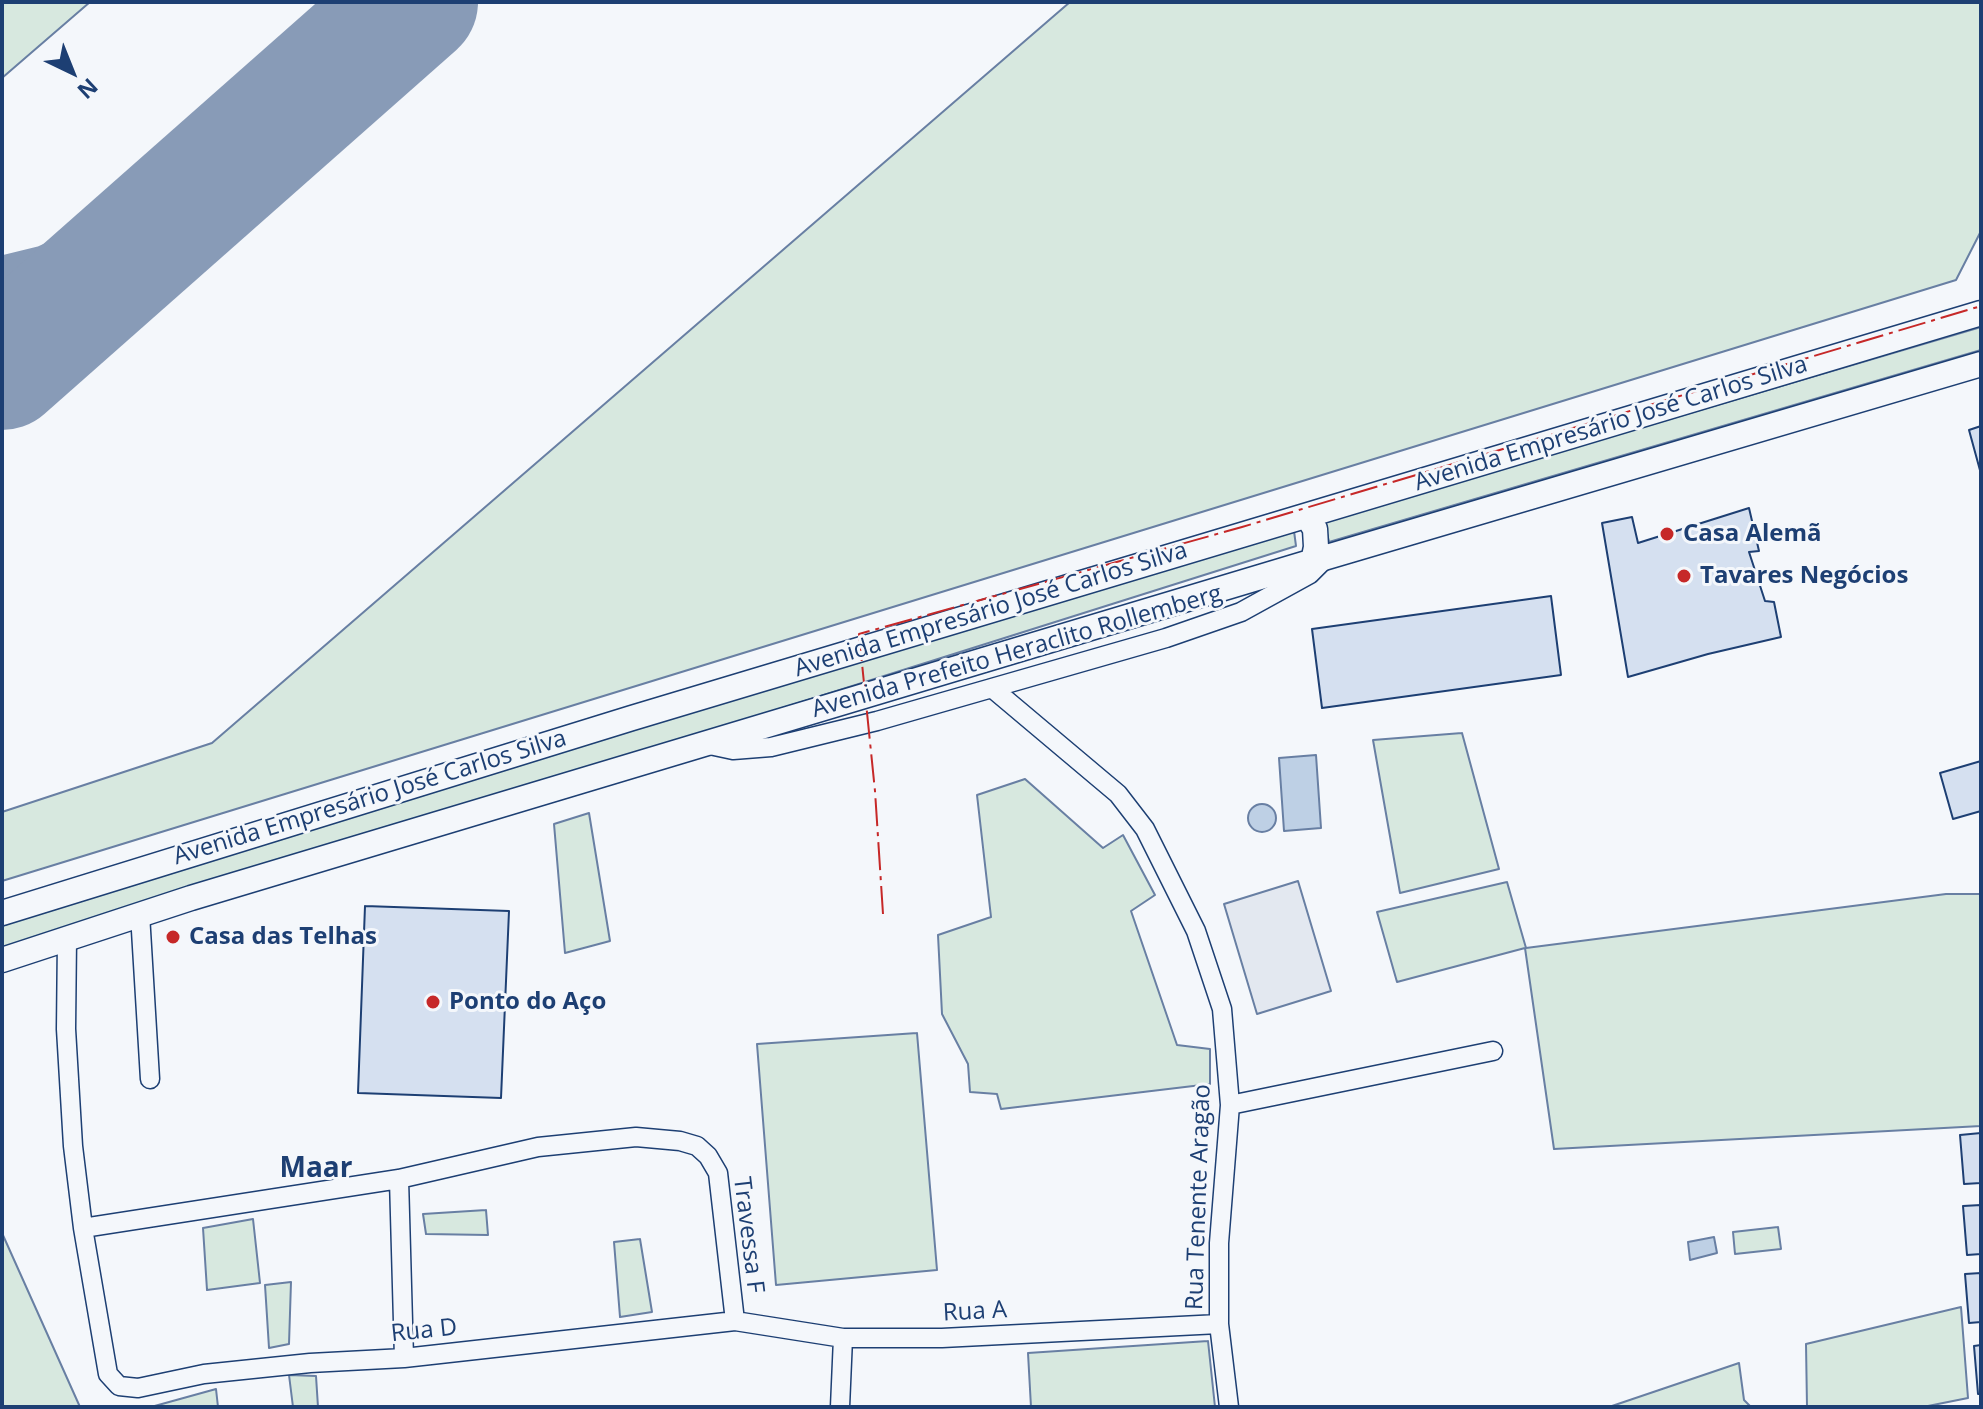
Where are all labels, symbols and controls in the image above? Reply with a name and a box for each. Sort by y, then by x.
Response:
north arrow [32,32,112,112]
text: N [72,72,105,107]
street label: Avenida Empresário José Carlos Silva [1411,350,1811,498]
place label: Casa Alemã [1683,520,1822,548]
marker: Casa Alemã [1658,525,1676,543]
street label: Avenida Empresário José Carlos Silva [791,536,1191,684]
place label: Tavares Negócios [1700,562,1908,590]
marker: Tavares Negócios [1675,567,1693,585]
street label: Avenida Prefeito Heraclito Rollemberg [809,580,1225,724]
street label: Avenida Empresário José Carlos Silva [170,724,570,872]
place label: Casa das Telhas [189,923,377,951]
marker: Casa das Telhas [164,928,182,946]
place label: Ponto do Aço [449,988,606,1016]
marker: Ponto do Aço [424,993,442,1011]
street label: Rua Tenente Aragão [1181,1084,1217,1310]
district label: Maar [280,1152,352,1186]
street label: Travessa F [727,1175,769,1295]
street label: Rua A [942,1296,1008,1328]
street label: Rua D [389,1313,459,1349]

